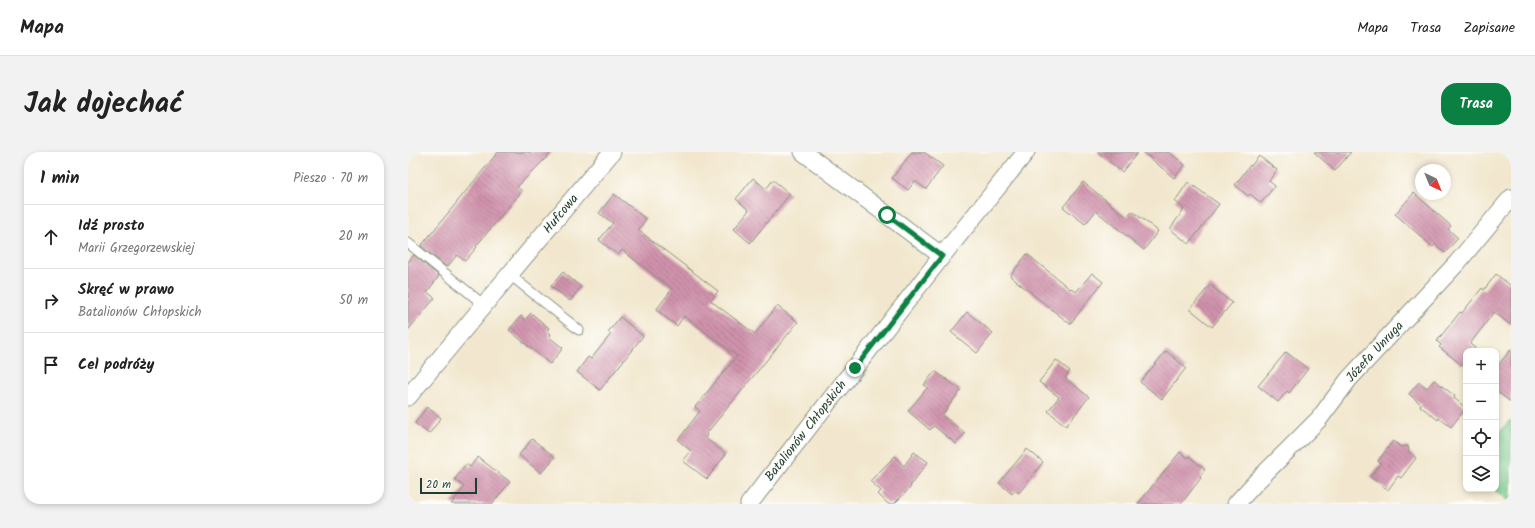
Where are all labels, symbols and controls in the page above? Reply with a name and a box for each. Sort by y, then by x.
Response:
text: Mapa [20,13,64,43]
text: Mapa [1357,17,1388,39]
text: Trasa [1410,17,1441,39]
text: Zapisane [1463,17,1515,39]
text: Jak dojechać [24,82,183,127]
button: Trasa [1441,83,1511,125]
north arrow [1415,164,1451,200]
text: 1 min [40,165,79,192]
text: Pieszo · 70 m [293,168,368,189]
street label: Hufcowa [538,189,584,239]
route start [878,206,896,224]
text: Idź prosto [78,214,144,238]
icon: ahead [40,226,62,248]
text: 20 m [338,226,368,247]
text: Marii Grzegorzewskiej [78,238,194,259]
text: Skręć w prawo [78,278,174,302]
icon: right [40,290,62,312]
text: 50 m [339,290,368,311]
text: Batalionów Chłopskich [78,302,202,323]
street label: Józefa Unruga [1341,317,1409,387]
map controls [1463,348,1499,492]
button: + [1463,348,1499,384]
text: Cel podróży [78,353,154,377]
icon: arrive [40,354,62,376]
route end [846,359,864,377]
street label: Batalionów Chłopskich [760,376,852,486]
button: − [1463,384,1499,420]
button: locate [1463,420,1499,456]
button: layers [1463,456,1499,492]
scale bar [420,476,477,495]
text: 20 m [426,476,451,494]

